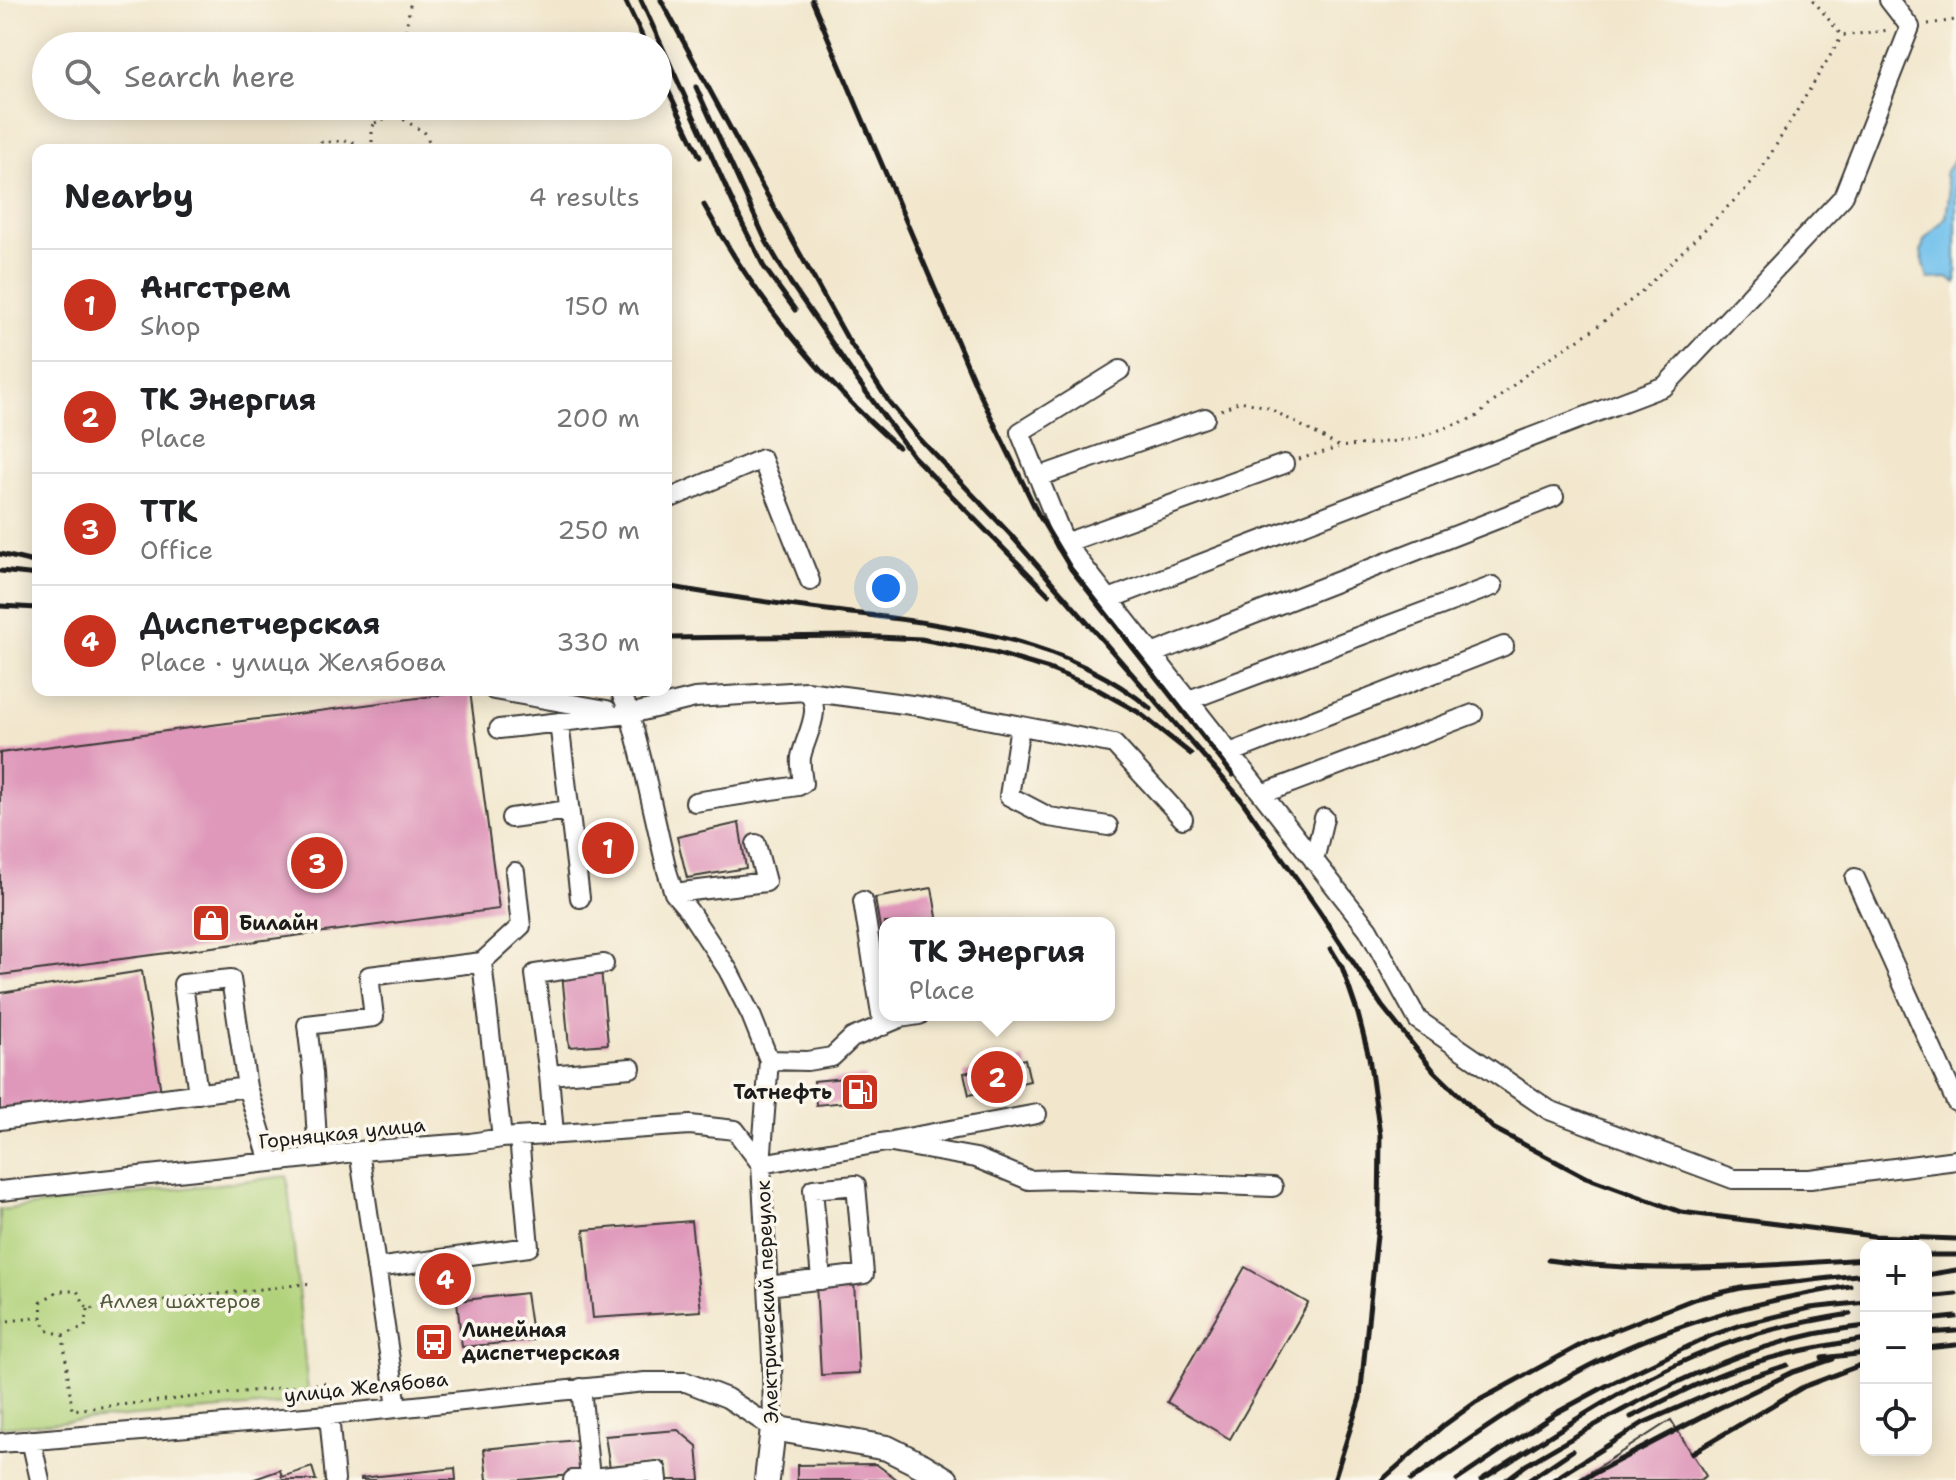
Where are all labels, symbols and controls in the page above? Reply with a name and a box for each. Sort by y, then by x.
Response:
search box [32,32,672,120]
icon: search [60,54,104,98]
text: Search here [124,56,295,97]
text: Nearby [64,173,194,219]
text: 4 results [528,179,640,214]
text: Ангстрем [140,267,291,308]
text: 1 [84,288,96,323]
text: 150 m [564,288,640,323]
text: Shop [140,308,201,343]
text: ТК Энергия [140,379,317,420]
text: 2 [81,400,99,435]
text: 200 m [555,400,640,435]
text: Place [140,420,206,455]
text: ТТК [140,491,197,532]
text: 3 [81,512,99,547]
text: 250 m [557,512,640,547]
text: Office [140,532,213,567]
your location [866,568,906,608]
text: Диспетчерская [140,603,381,644]
text: 4 [81,624,99,659]
text: 330 m [556,624,640,659]
text: Place · улица Желябова [140,644,446,679]
pin: 1 [582,818,634,878]
pin: 3 [291,833,343,893]
shop icon: Билайн [190,902,232,944]
place label: Билайн [239,910,318,936]
popup [879,917,1115,1021]
text: ТК Энергия [909,931,1085,972]
text: Place [909,972,975,1007]
pin: 2 [971,1047,1023,1107]
fuel station icon: Татнефть [839,1071,881,1113]
place label: Татнефть [733,1079,832,1105]
street label: Горняцкая улица [257,1111,427,1155]
street label: Электрический переулок [750,1179,784,1424]
map controls [1860,1240,1932,1456]
button: + [1860,1240,1932,1312]
pin: 4 [419,1249,471,1309]
park label: Аллея шахтеров [99,1288,261,1314]
button: − [1860,1312,1932,1384]
place label: Линейная диспетчерская [462,1317,620,1366]
bus stop icon: Линейная диспетчерская [413,1321,455,1363]
street label: улица Желябова [283,1365,450,1409]
button: locate [1860,1384,1932,1456]

